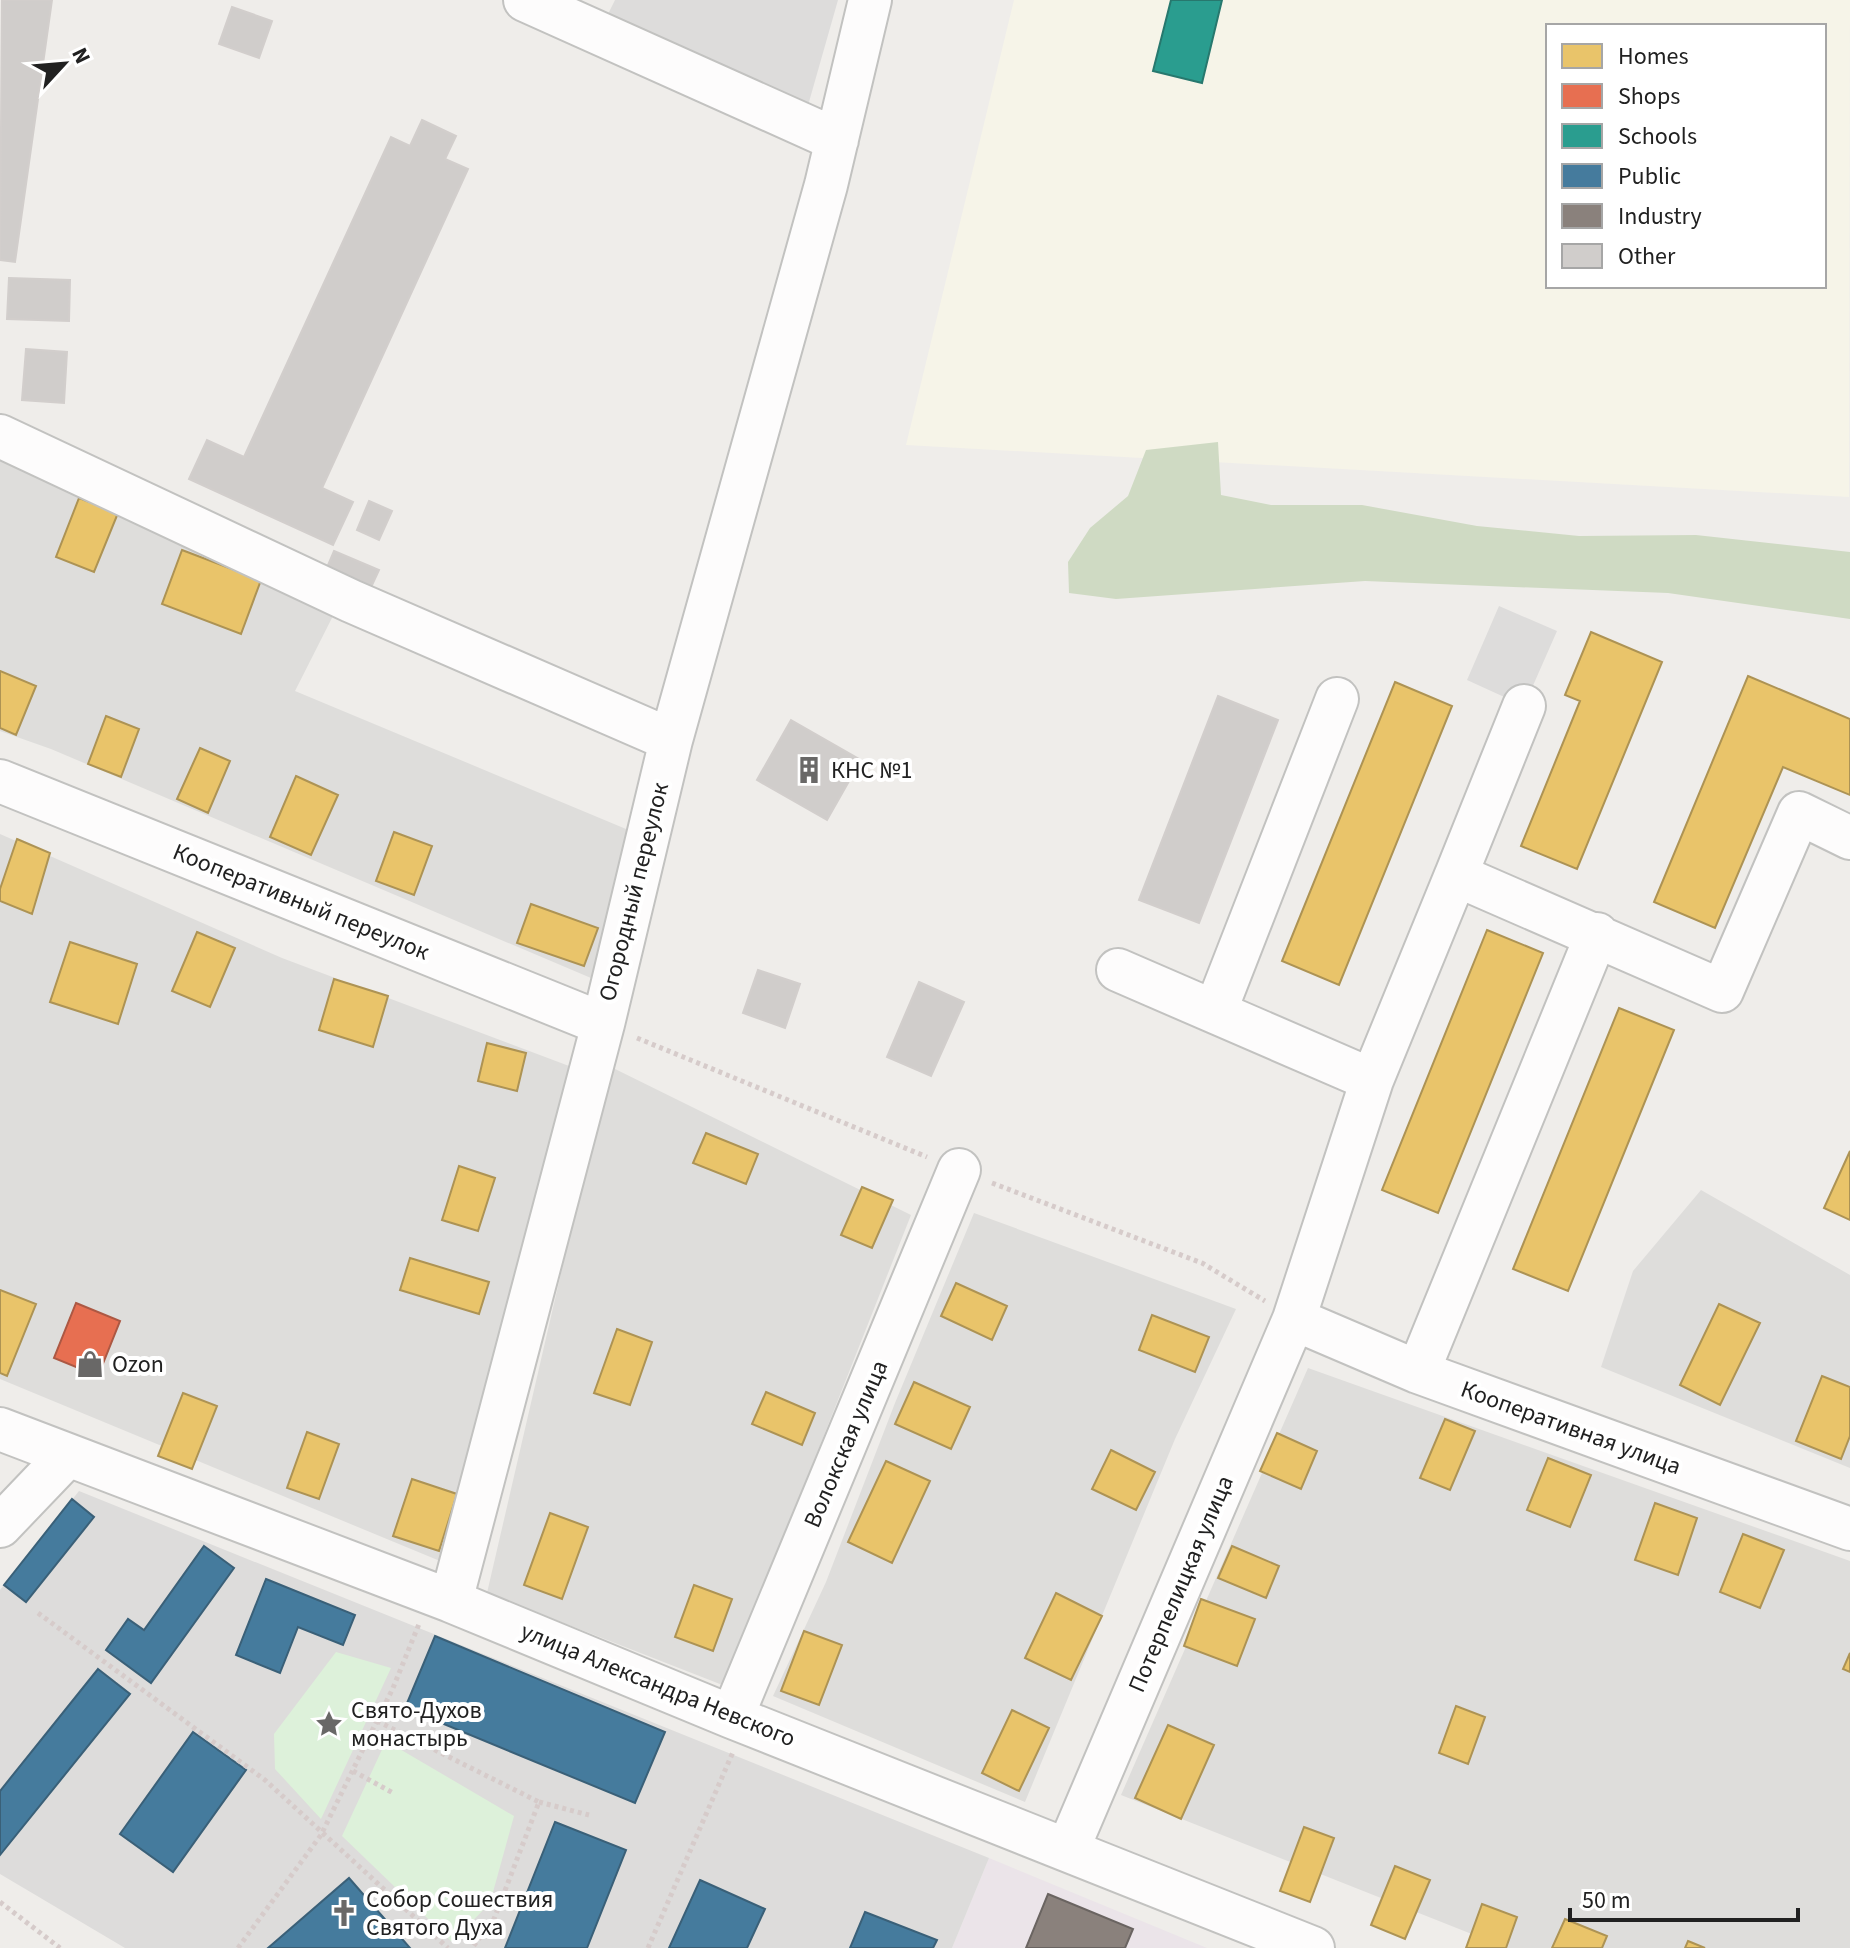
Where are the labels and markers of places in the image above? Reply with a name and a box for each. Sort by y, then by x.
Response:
place label: КНС №1 [831,753,912,788]
building icon: КНС №1 [794,755,824,785]
place label: Ozon [112,1347,164,1382]
shop icon: Ozon [75,1349,105,1379]
place label: Свято-Духов монастырь [351,1693,482,1756]
place icon: Свято-Духов монастырь [314,1709,344,1739]
place label: Собор Сошествия Святого Духа [366,1882,553,1945]
church icon: Собор Сошествия Святого Духа [329,1898,359,1928]

